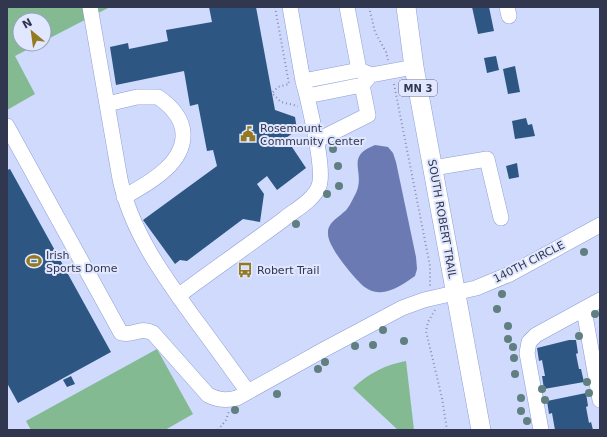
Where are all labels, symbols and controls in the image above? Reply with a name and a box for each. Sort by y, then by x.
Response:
north arrow [12,12,52,52]
text: N [20,16,35,32]
road number: MN 3 [399,80,437,96]
place label: Rosemount Community Center [260,122,365,148]
public building icon: Rosemount Community Center [239,125,257,143]
street label: SOUTH ROBERT TRAIL [425,158,459,280]
street label: 140TH CIRCLE [491,238,567,286]
place label: Irish Sports Dome [46,249,118,275]
sports icon: Irish Sports Dome [25,252,43,270]
bus stop icon: Robert Trail [236,261,254,279]
place label: Robert Trail [257,264,319,277]

